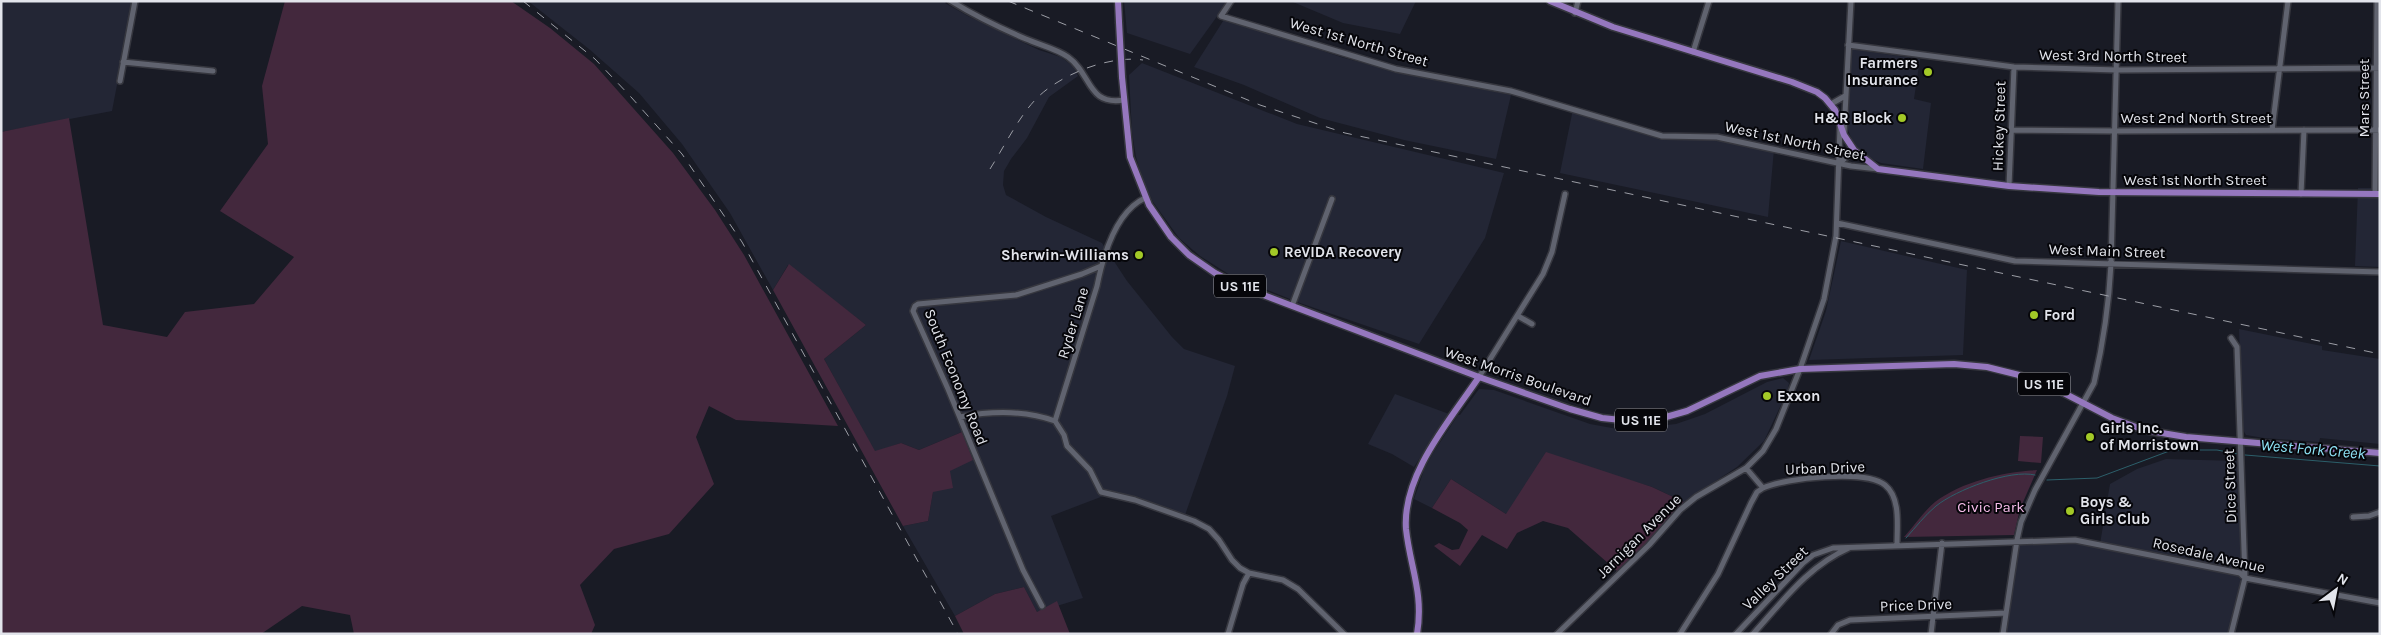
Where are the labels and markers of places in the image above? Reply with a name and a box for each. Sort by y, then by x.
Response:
place label: Farmers Insurance [1847,54,1918,89]
marker: Farmers Insurance [1922,66,1934,78]
place label: H&R Block [1814,109,1892,127]
marker: H&R Block [1896,112,1908,124]
place label: ReVIDA Recovery [1284,243,1402,261]
place label: Sherwin-Williams [1001,246,1129,264]
marker: ReVIDA Recovery [1268,246,1280,258]
marker: Sherwin-Williams [1133,249,1145,261]
place label: Ford [2044,306,2075,324]
marker: Ford [2028,309,2040,321]
place label: Exxon [1777,387,1820,405]
marker: Exxon [1761,390,1773,402]
place label: Girls Inc. of Morristown [2100,419,2199,454]
marker: Girls Inc. of Morristown [2084,431,2096,443]
place label: Boys & Girls Club [2080,493,2150,528]
marker: Boys & Girls Club [2064,505,2076,517]

